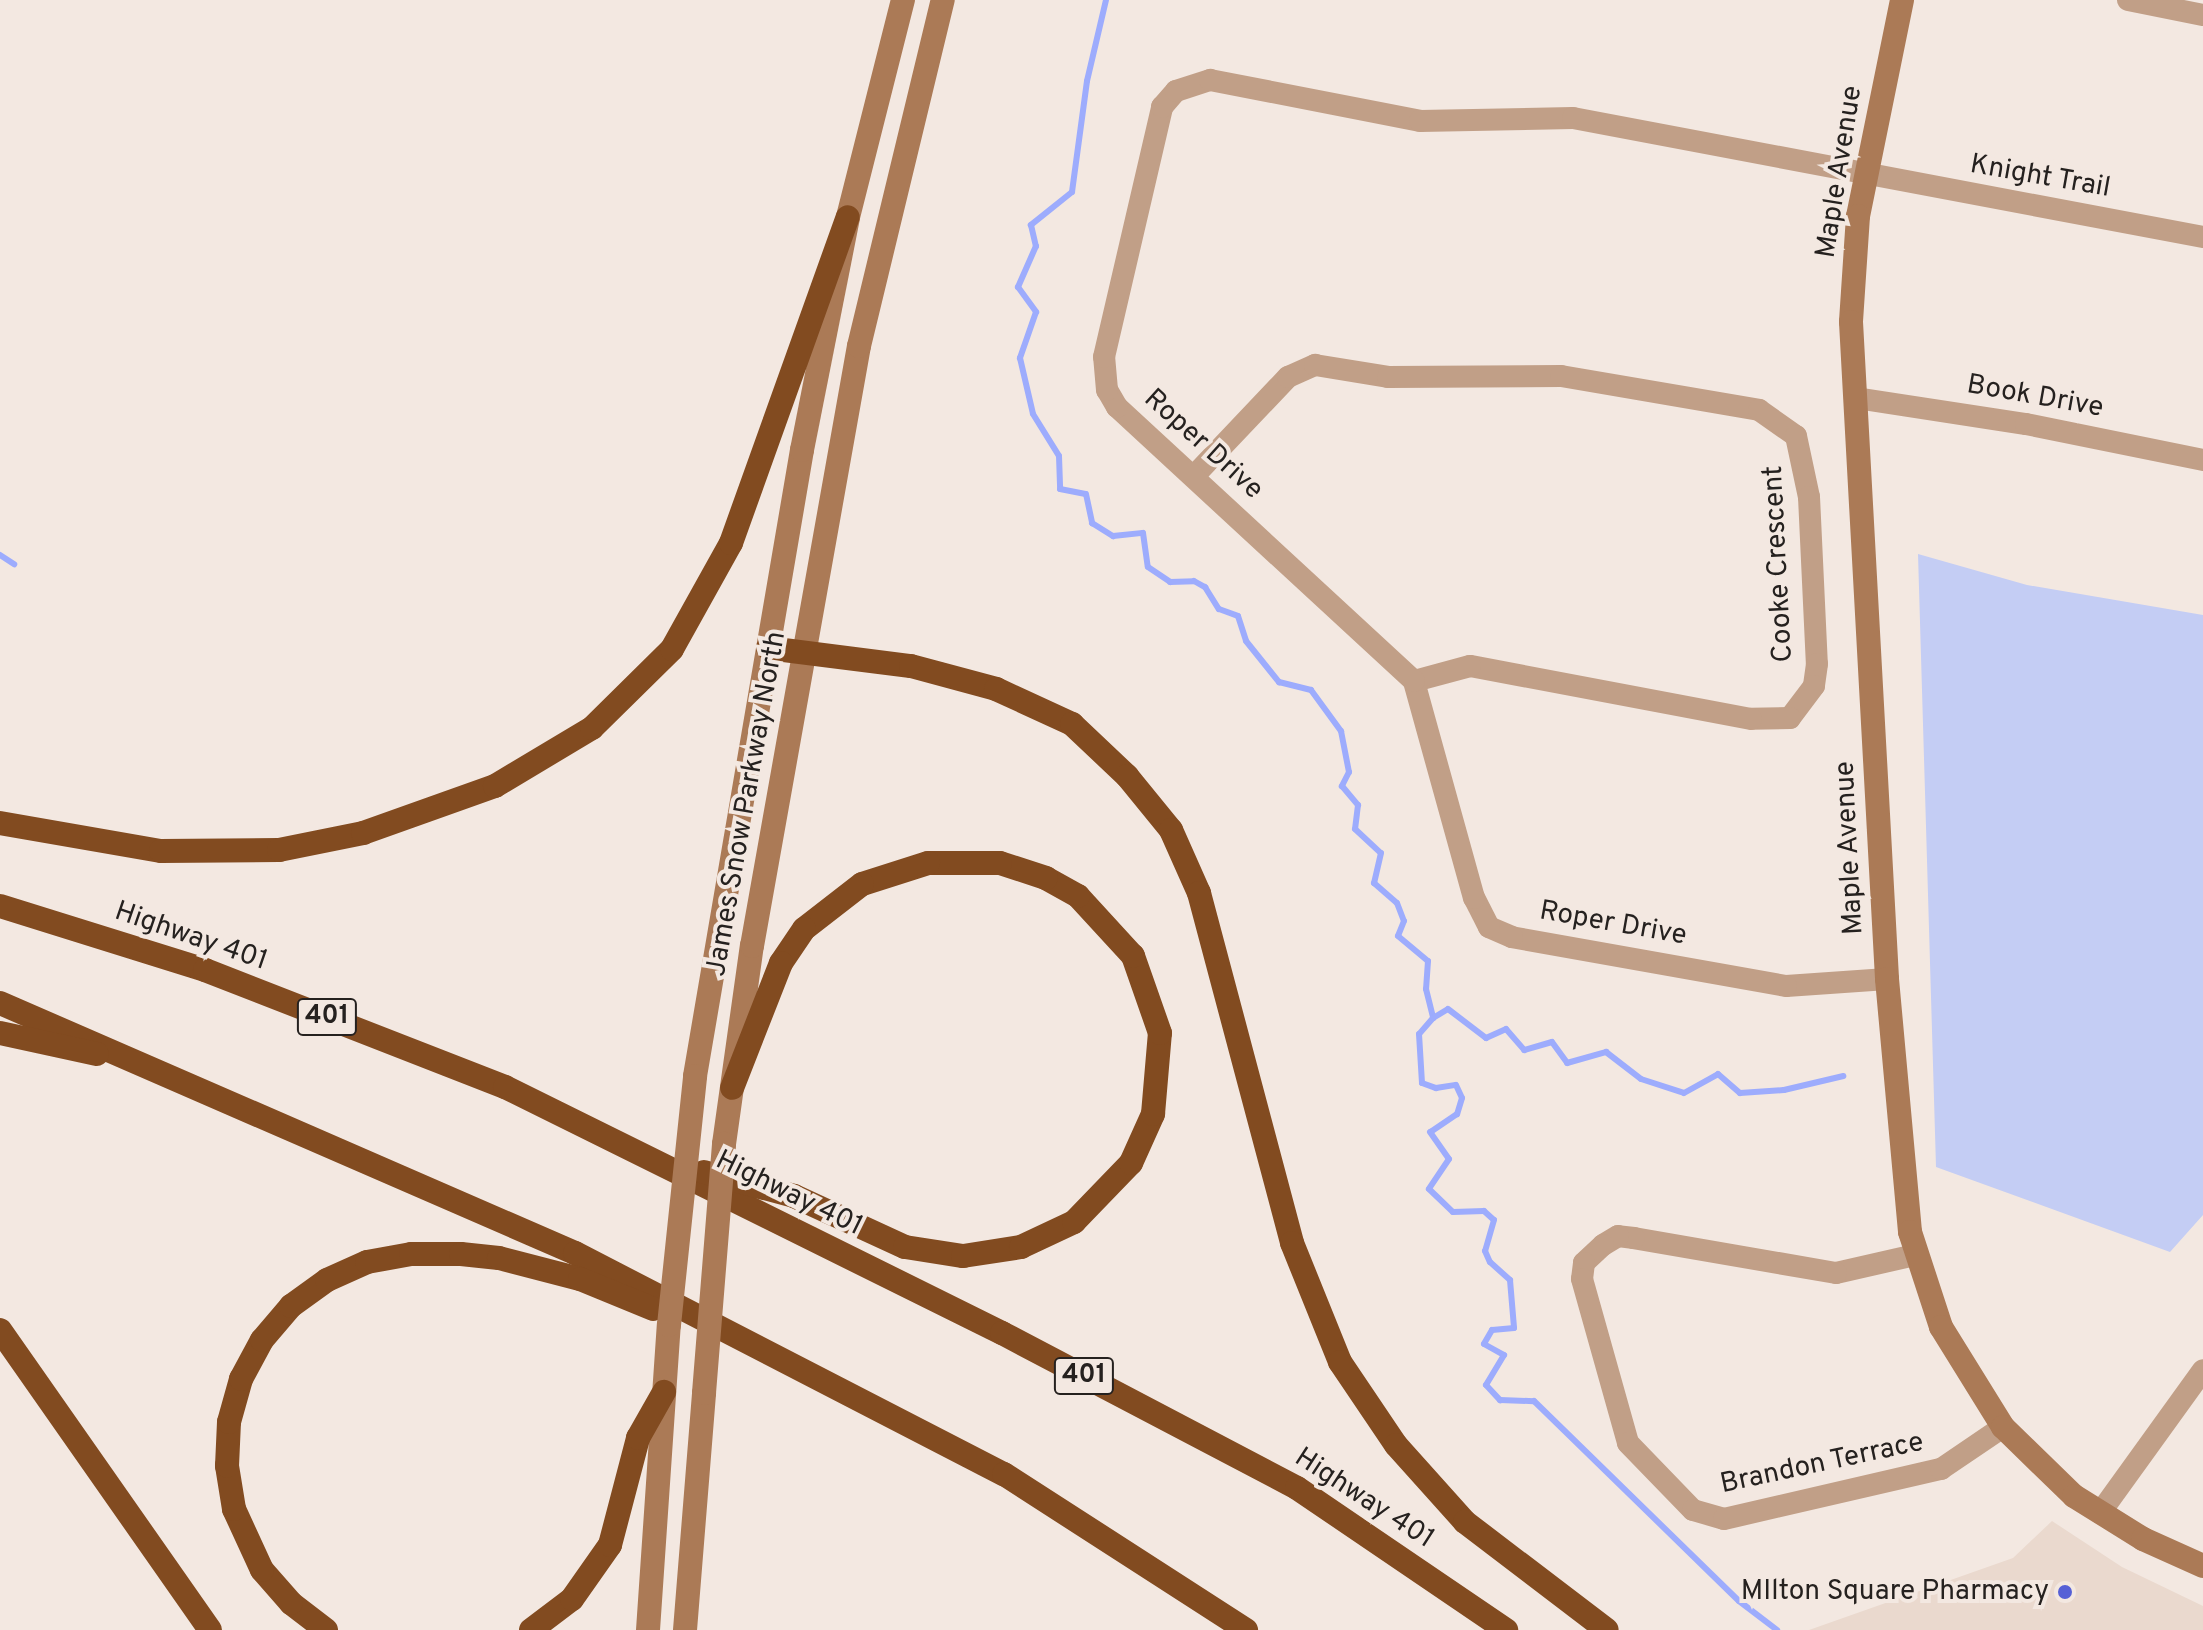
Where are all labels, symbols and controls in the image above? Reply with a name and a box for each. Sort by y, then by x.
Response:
street label: Maple Avenue [1810,83,1870,261]
street label: Knight Trail [1967,148,2113,206]
street label: Book Drive [1964,368,2106,426]
street label: Roper Drive [1136,383,1270,507]
street label: Cooke Crescent [1757,465,1801,663]
street label: James Snow Parkway North [700,629,794,979]
street label: Maple Avenue [1829,760,1871,936]
street label: Highway 401 [110,895,272,979]
street label: Roper Drive [1537,895,1689,953]
road number: 401 [295,995,359,1039]
street label: Highway 401 [710,1144,868,1244]
road number: 401 [1052,1354,1116,1398]
street label: Brandon Terrace [1717,1426,1927,1502]
street label: Highway 401 [1288,1441,1440,1557]
place label: MIlton Square Pharmacy [1741,1575,2049,1609]
marker: MIlton Square Pharmacy [2056,1583,2074,1601]

